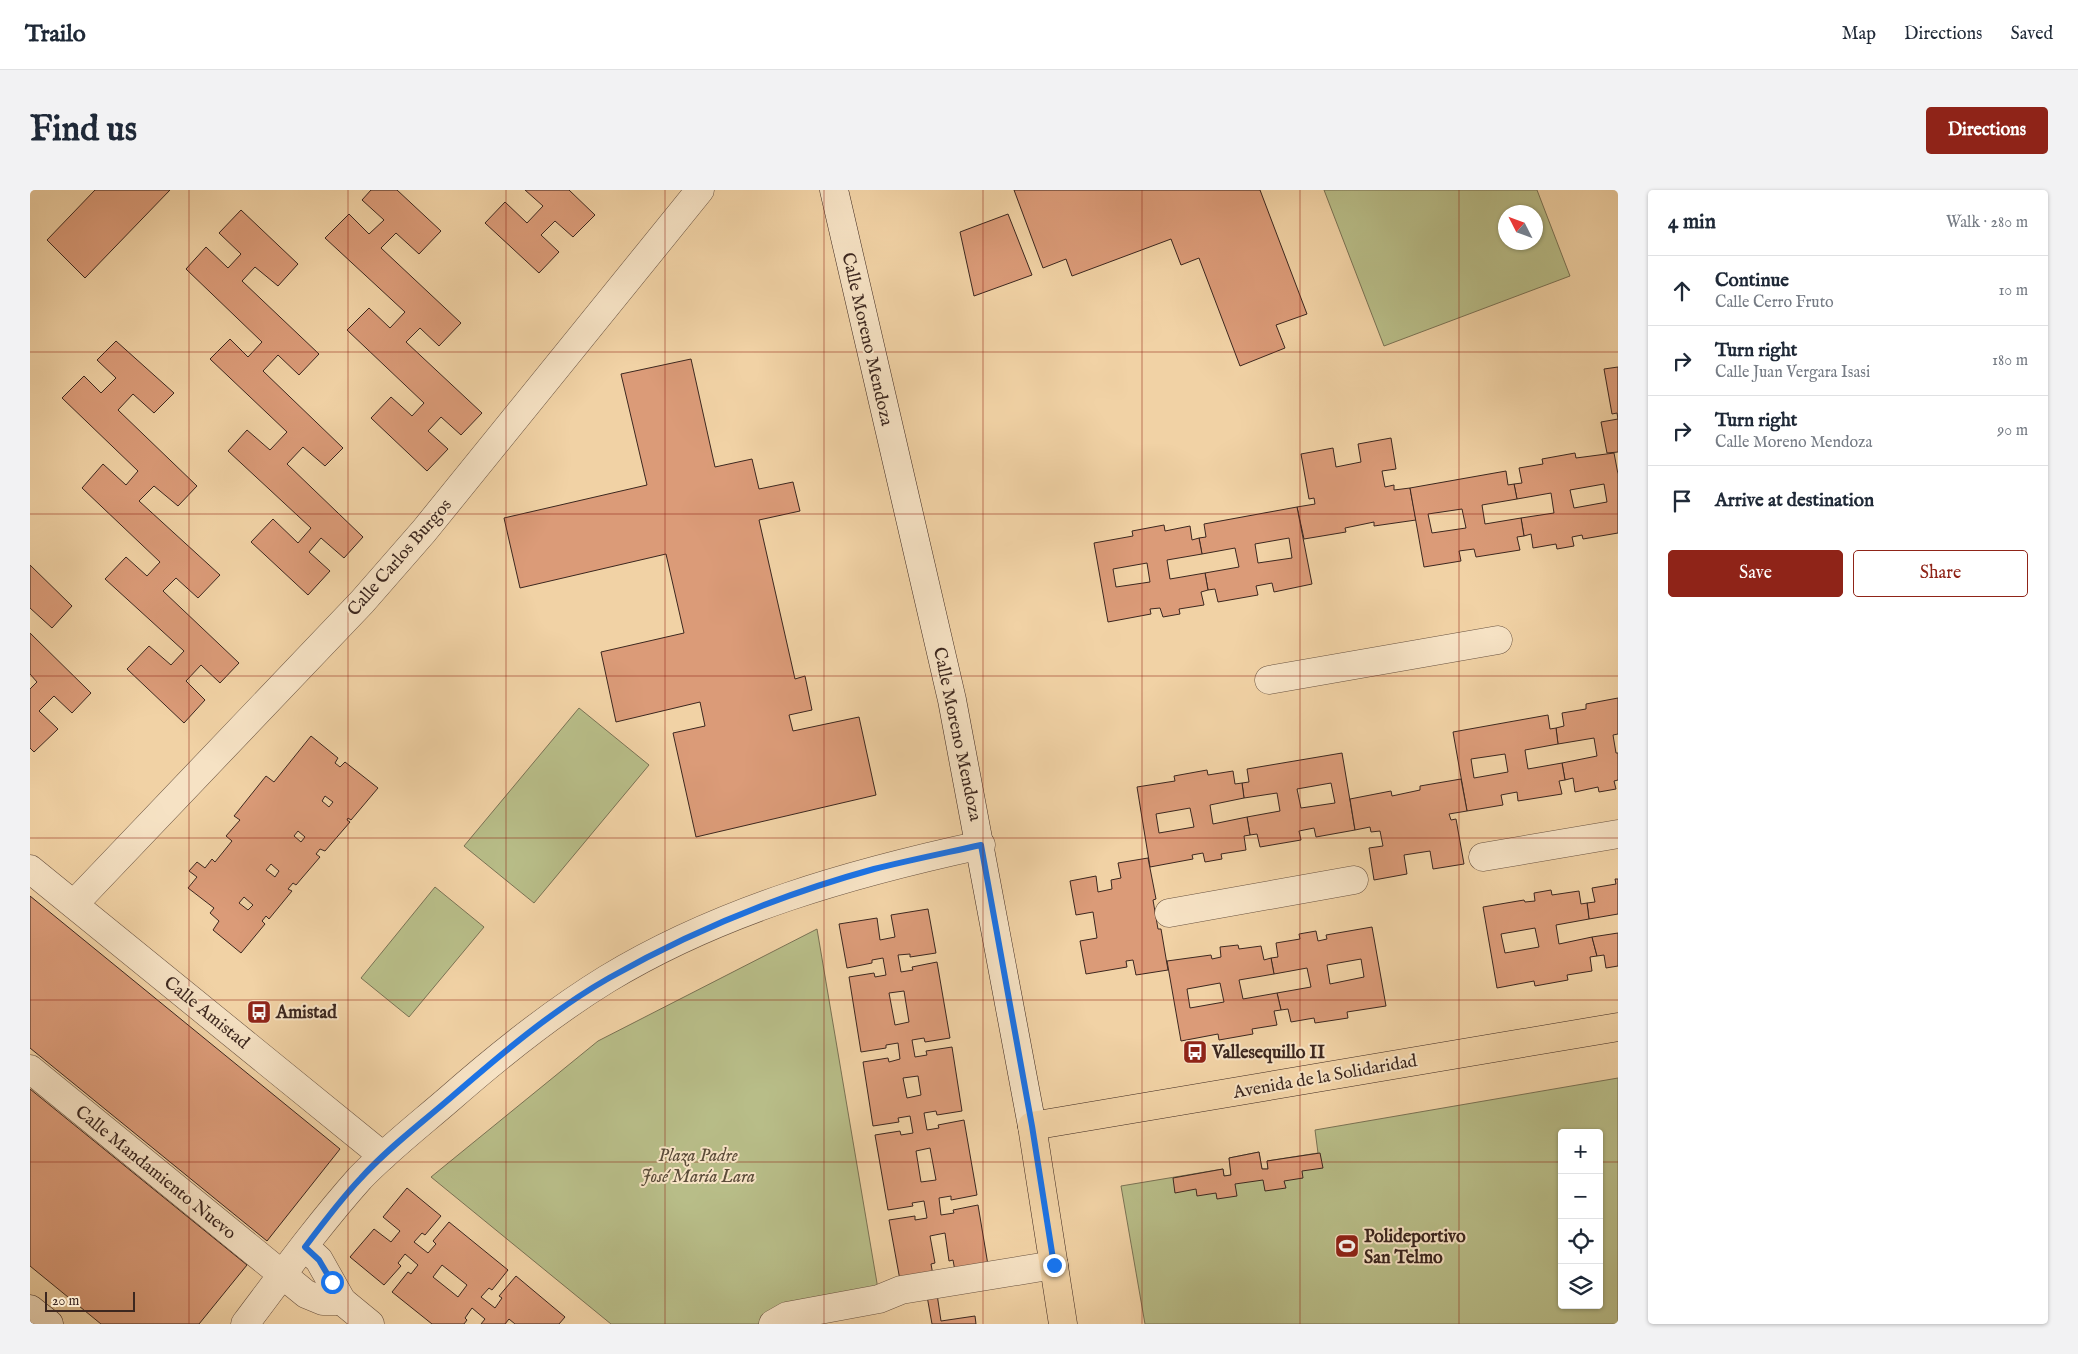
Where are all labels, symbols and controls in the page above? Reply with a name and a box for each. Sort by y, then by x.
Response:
text: Trailo [25,19,86,50]
text: Map [1842,23,1876,46]
text: Directions [1904,23,1982,46]
text: Saved [2010,23,2053,46]
button: Directions [1926,107,2048,154]
text: Find us [30,108,137,153]
north arrow [1498,205,1543,250]
text: 4 min [1668,209,1716,236]
text: Walk · 280 m [1946,213,2028,233]
street label: Calle Moreno Mendoza [835,250,898,428]
text: Continue [1715,269,1789,293]
icon: ahead [1668,277,1696,305]
text: 10 m [1998,281,2028,301]
text: Calle Cerro Fruto [1715,293,1834,313]
text: Turn right [1715,339,1797,363]
icon: right [1668,347,1696,375]
text: 180 m [1992,351,2028,371]
text: Calle Juan Vergara Isasi [1715,363,1870,383]
text: Turn right [1715,409,1797,433]
icon: right [1668,417,1696,445]
text: 90 m [1997,421,2028,441]
text: Calle Moreno Mendoza [1715,433,1872,453]
icon: arrive [1668,487,1696,515]
text: Arrive at destination [1715,489,1874,513]
street label: Calle Carlos Burgos [343,494,457,621]
button: Save [1668,550,1843,597]
button: Share [1853,550,2028,597]
street label: Calle Moreno Mendoza [927,645,986,824]
street label: Calle Amistad [159,972,254,1055]
bus stop icon: Amistad [246,999,272,1025]
place label: Amistad [275,1002,337,1025]
bus stop icon: Vallesequillo II [1182,1039,1208,1065]
place label: Vallesequillo II [1211,1042,1325,1065]
street label: Avenida de la Solidaridad [1231,1050,1419,1105]
street label: Calle Mandamiento Nuevo [70,1101,241,1245]
map controls [1558,1129,1603,1309]
button: + [1558,1129,1603,1174]
park label: Plaza Padre José María Lara [641,1145,755,1189]
button: − [1558,1174,1603,1219]
button: locate [1558,1219,1603,1264]
place label: Polideportivo San Telmo [1364,1226,1466,1270]
sports icon: Polideportivo San Telmo [1334,1233,1360,1259]
route end [1043,1254,1066,1277]
button: layers [1558,1264,1603,1309]
route start [321,1271,344,1294]
scale bar [45,1289,135,1312]
text: 20 m [52,1292,79,1310]

